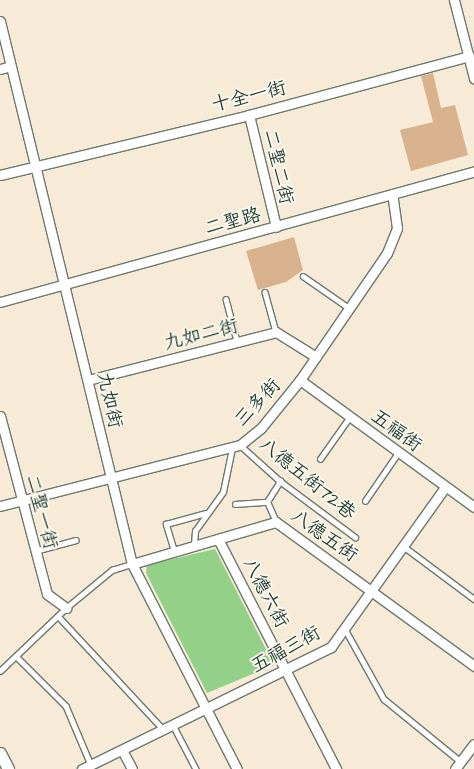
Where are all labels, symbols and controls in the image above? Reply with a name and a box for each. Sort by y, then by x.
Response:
street label: 十全一街 [209,77,289,117]
street label: 二聖二街 [258,127,298,207]
street label: 二聖路 [203,204,263,240]
street label: 九如二街 [161,315,241,355]
street label: 九如街 [91,370,127,430]
street label: 三多街 [230,374,286,432]
street label: 五福街 [366,405,426,457]
street label: 八德五街72巷 [254,433,360,525]
street label: 二聖一街 [20,472,62,552]
street label: 八德五街 [286,505,362,567]
street label: 八德六街 [237,554,293,632]
street label: 五福三街 [247,622,325,678]

